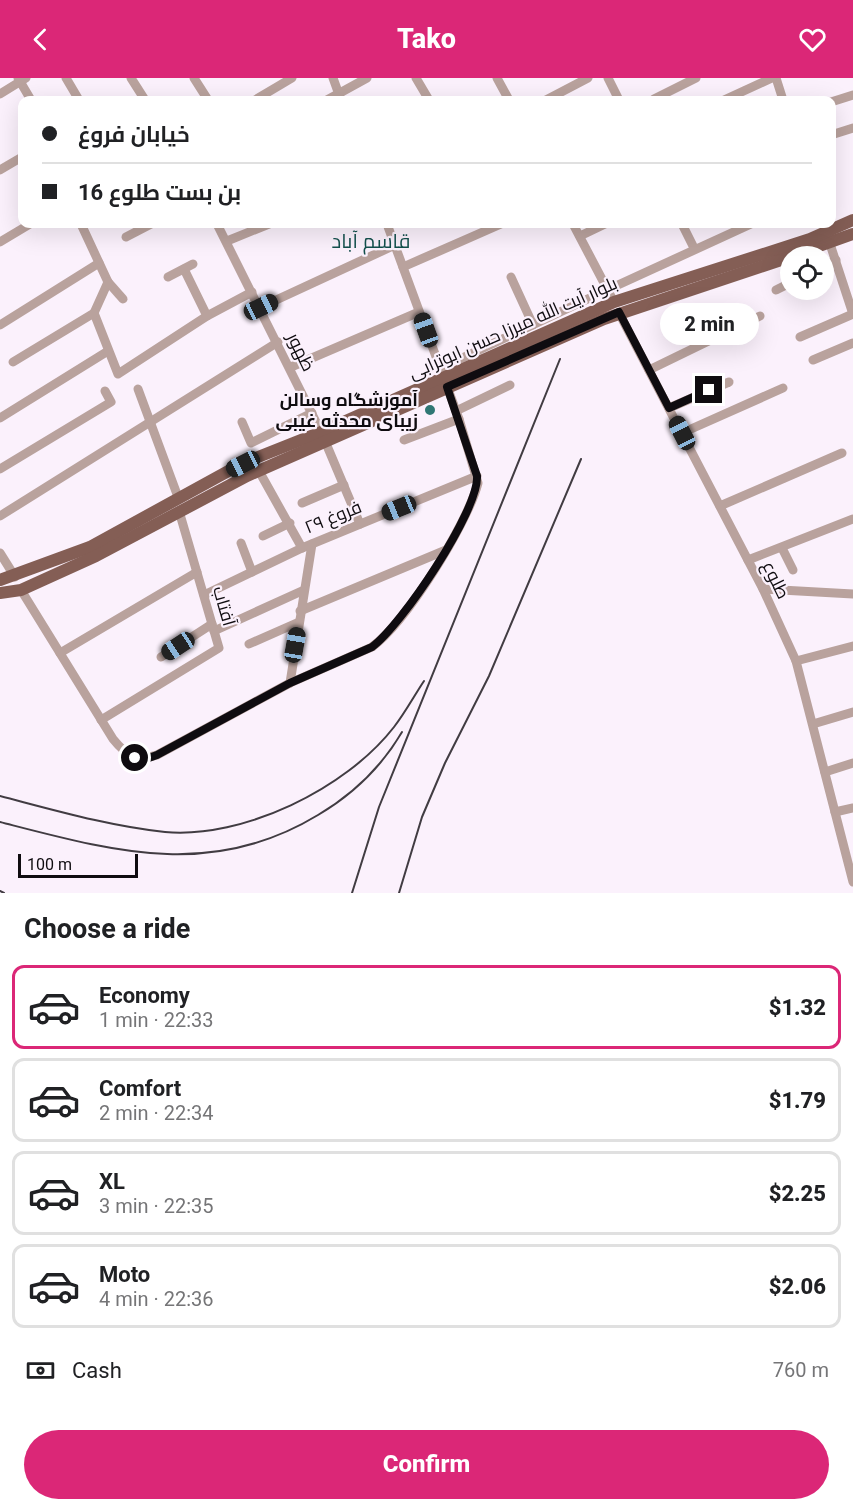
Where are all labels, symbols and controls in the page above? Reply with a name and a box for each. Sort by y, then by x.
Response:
icon: back [24,23,57,56]
text: Tako [397,23,456,55]
icon: heart [796,23,829,56]
text: خیابان فروغ [78,122,190,147]
text: بن بست طلوع 16 [78,180,241,205]
district label: قاسم آباد [331,229,411,255]
map controls [780,246,834,300]
button: locate [780,246,834,300]
street label: بلوار آیت الله میرزا حسن ابوترابی [405,271,621,384]
car [241,291,281,323]
callout: 2 min [660,303,758,345]
car [411,310,441,350]
text: 2 min [684,312,735,336]
street label: ظهور [282,328,320,375]
route end [695,376,722,403]
place label: آموزشگاه وسالن زیبای محدثه غیبی [276,389,418,432]
marker: آموزشگاه وسالن زیبای محدثه غیبی [423,403,437,417]
car [666,413,698,453]
car [223,448,263,480]
car [379,493,419,523]
street label: فروغ ۲۹ [301,496,365,539]
street label: طلوع [757,558,794,603]
street label: آفتاب [209,583,240,628]
car [283,626,307,664]
car [158,629,198,663]
route start [121,744,148,771]
scale bar [18,851,138,878]
text: 100 m [27,855,72,874]
text: Choose a ride [24,913,190,945]
icon: car [27,980,81,1034]
text: Economy [99,983,190,1008]
text: $1.32 [769,995,826,1020]
text: 1 min · 22:33 [99,1008,214,1032]
icon: car [27,1073,81,1127]
text: Comfort [99,1076,181,1101]
text: $1.79 [769,1088,826,1113]
text: 2 min · 22:34 [99,1101,214,1125]
icon: car [27,1166,81,1220]
text: XL [99,1169,125,1194]
text: $2.25 [769,1181,826,1206]
text: 3 min · 22:35 [99,1194,214,1218]
icon: car [27,1259,81,1313]
text: Moto [99,1262,150,1287]
text: $2.06 [769,1274,826,1299]
text: 4 min · 22:36 [99,1287,214,1311]
icon: cash [24,1354,57,1387]
text: Cash [72,1358,122,1383]
text: 760 m [773,1358,829,1382]
button: Confirm [24,1430,829,1499]

